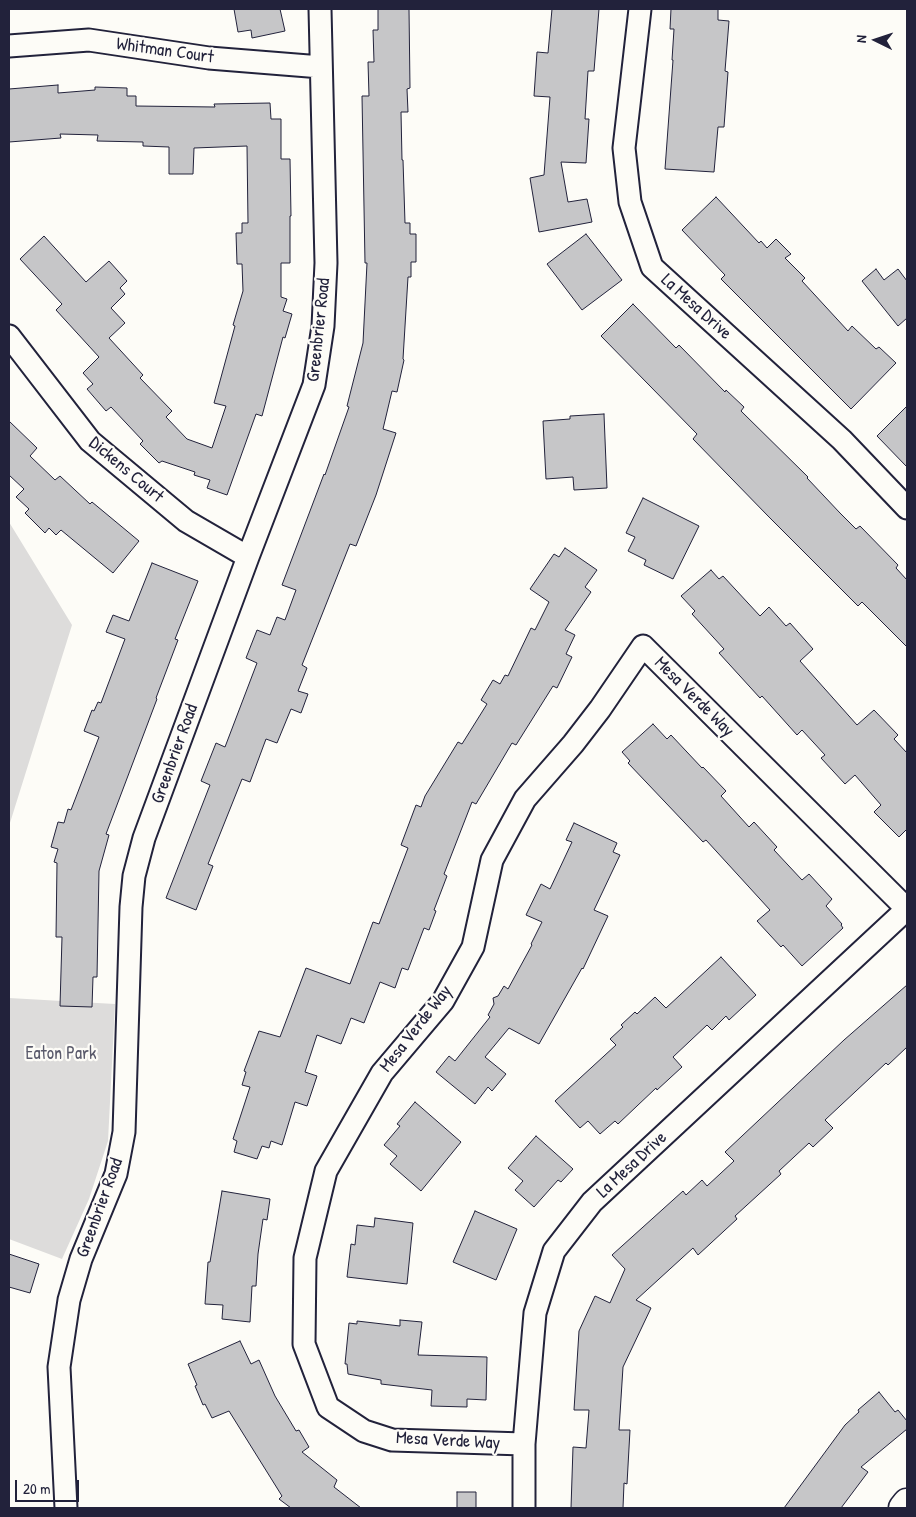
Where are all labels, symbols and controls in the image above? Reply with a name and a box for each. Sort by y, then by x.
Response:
north arrow [851,15,901,65]
street label: Whitman Court [115,33,215,69]
text: N [851,35,870,43]
street label: La Mesa Drive [656,270,736,344]
street label: Greenbrier Road [303,277,335,383]
street label: Dickens Court [84,433,168,507]
street label: Mesa Verde Way [649,652,739,742]
street label: Greenbrier Road [147,701,203,807]
street label: Mesa Verde Way [375,981,457,1077]
park label: Eaton Park [26,1043,96,1065]
street label: La Mesa Drive [593,1127,671,1203]
street label: Greenbrier Road [72,1155,128,1261]
street label: Mesa Verde Way [395,1427,501,1455]
scale bar [18,1470,81,1502]
text: 20 m [23,1478,50,1499]

